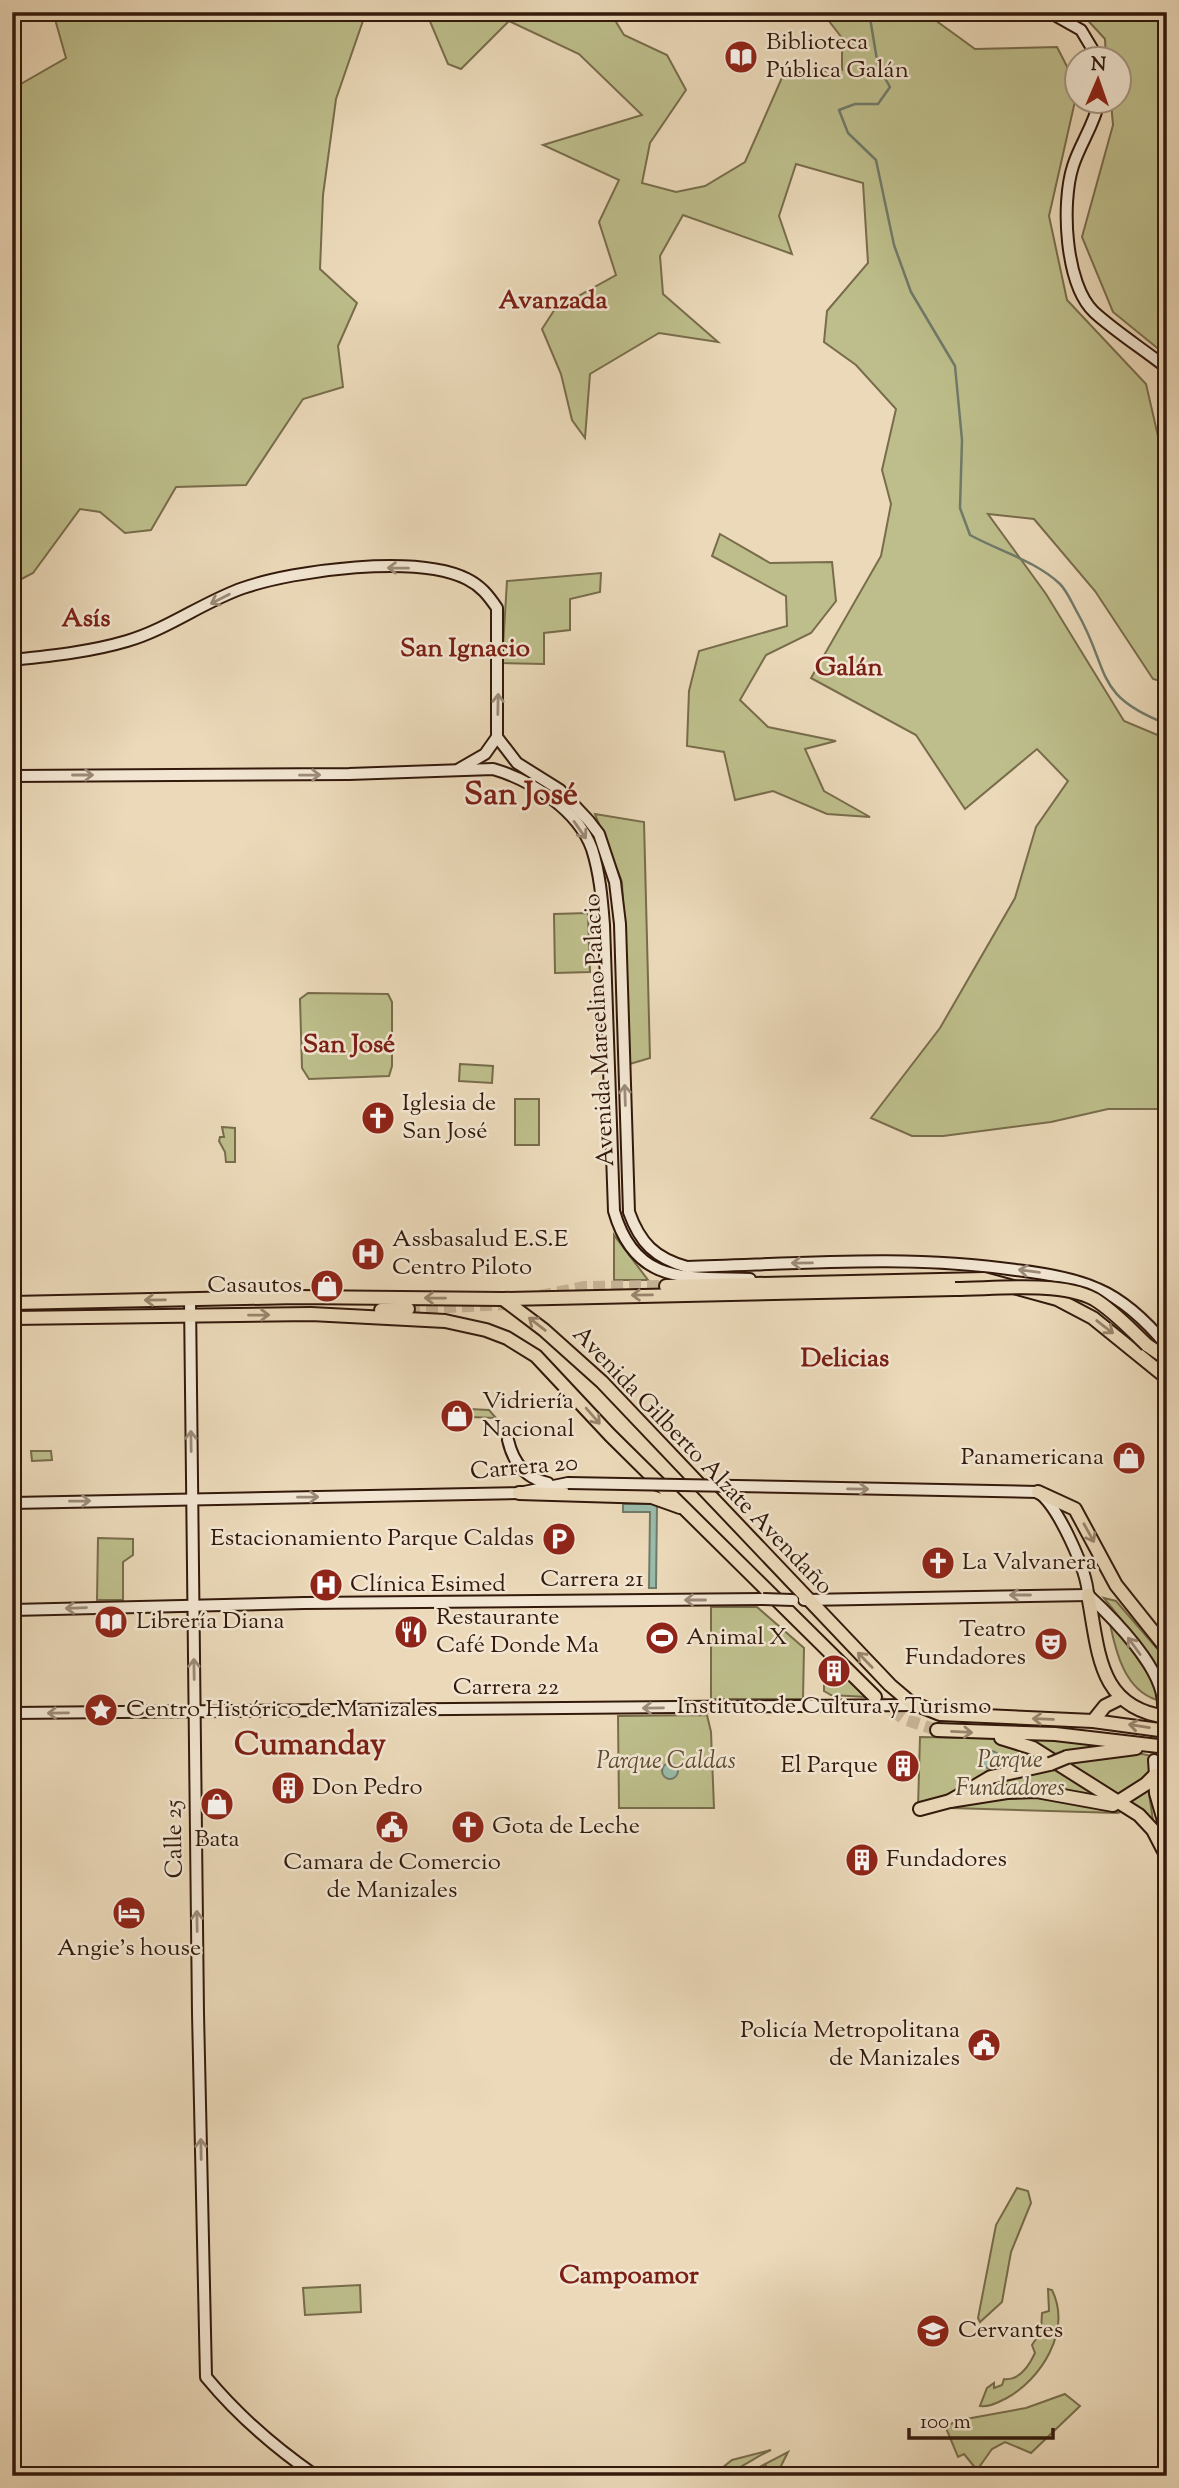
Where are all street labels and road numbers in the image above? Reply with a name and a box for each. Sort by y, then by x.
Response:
street label: Avenida Marcelino Palacio [576,892,624,1168]
street label: Avenida Gilberto Alzate Avendaño [564,1319,840,1603]
street label: Carrera 20 [469,1446,579,1490]
street label: Carrera 21 [540,1563,644,1597]
street label: Carrera 22 [453,1671,559,1705]
street label: Calle 25 [157,1799,193,1879]

